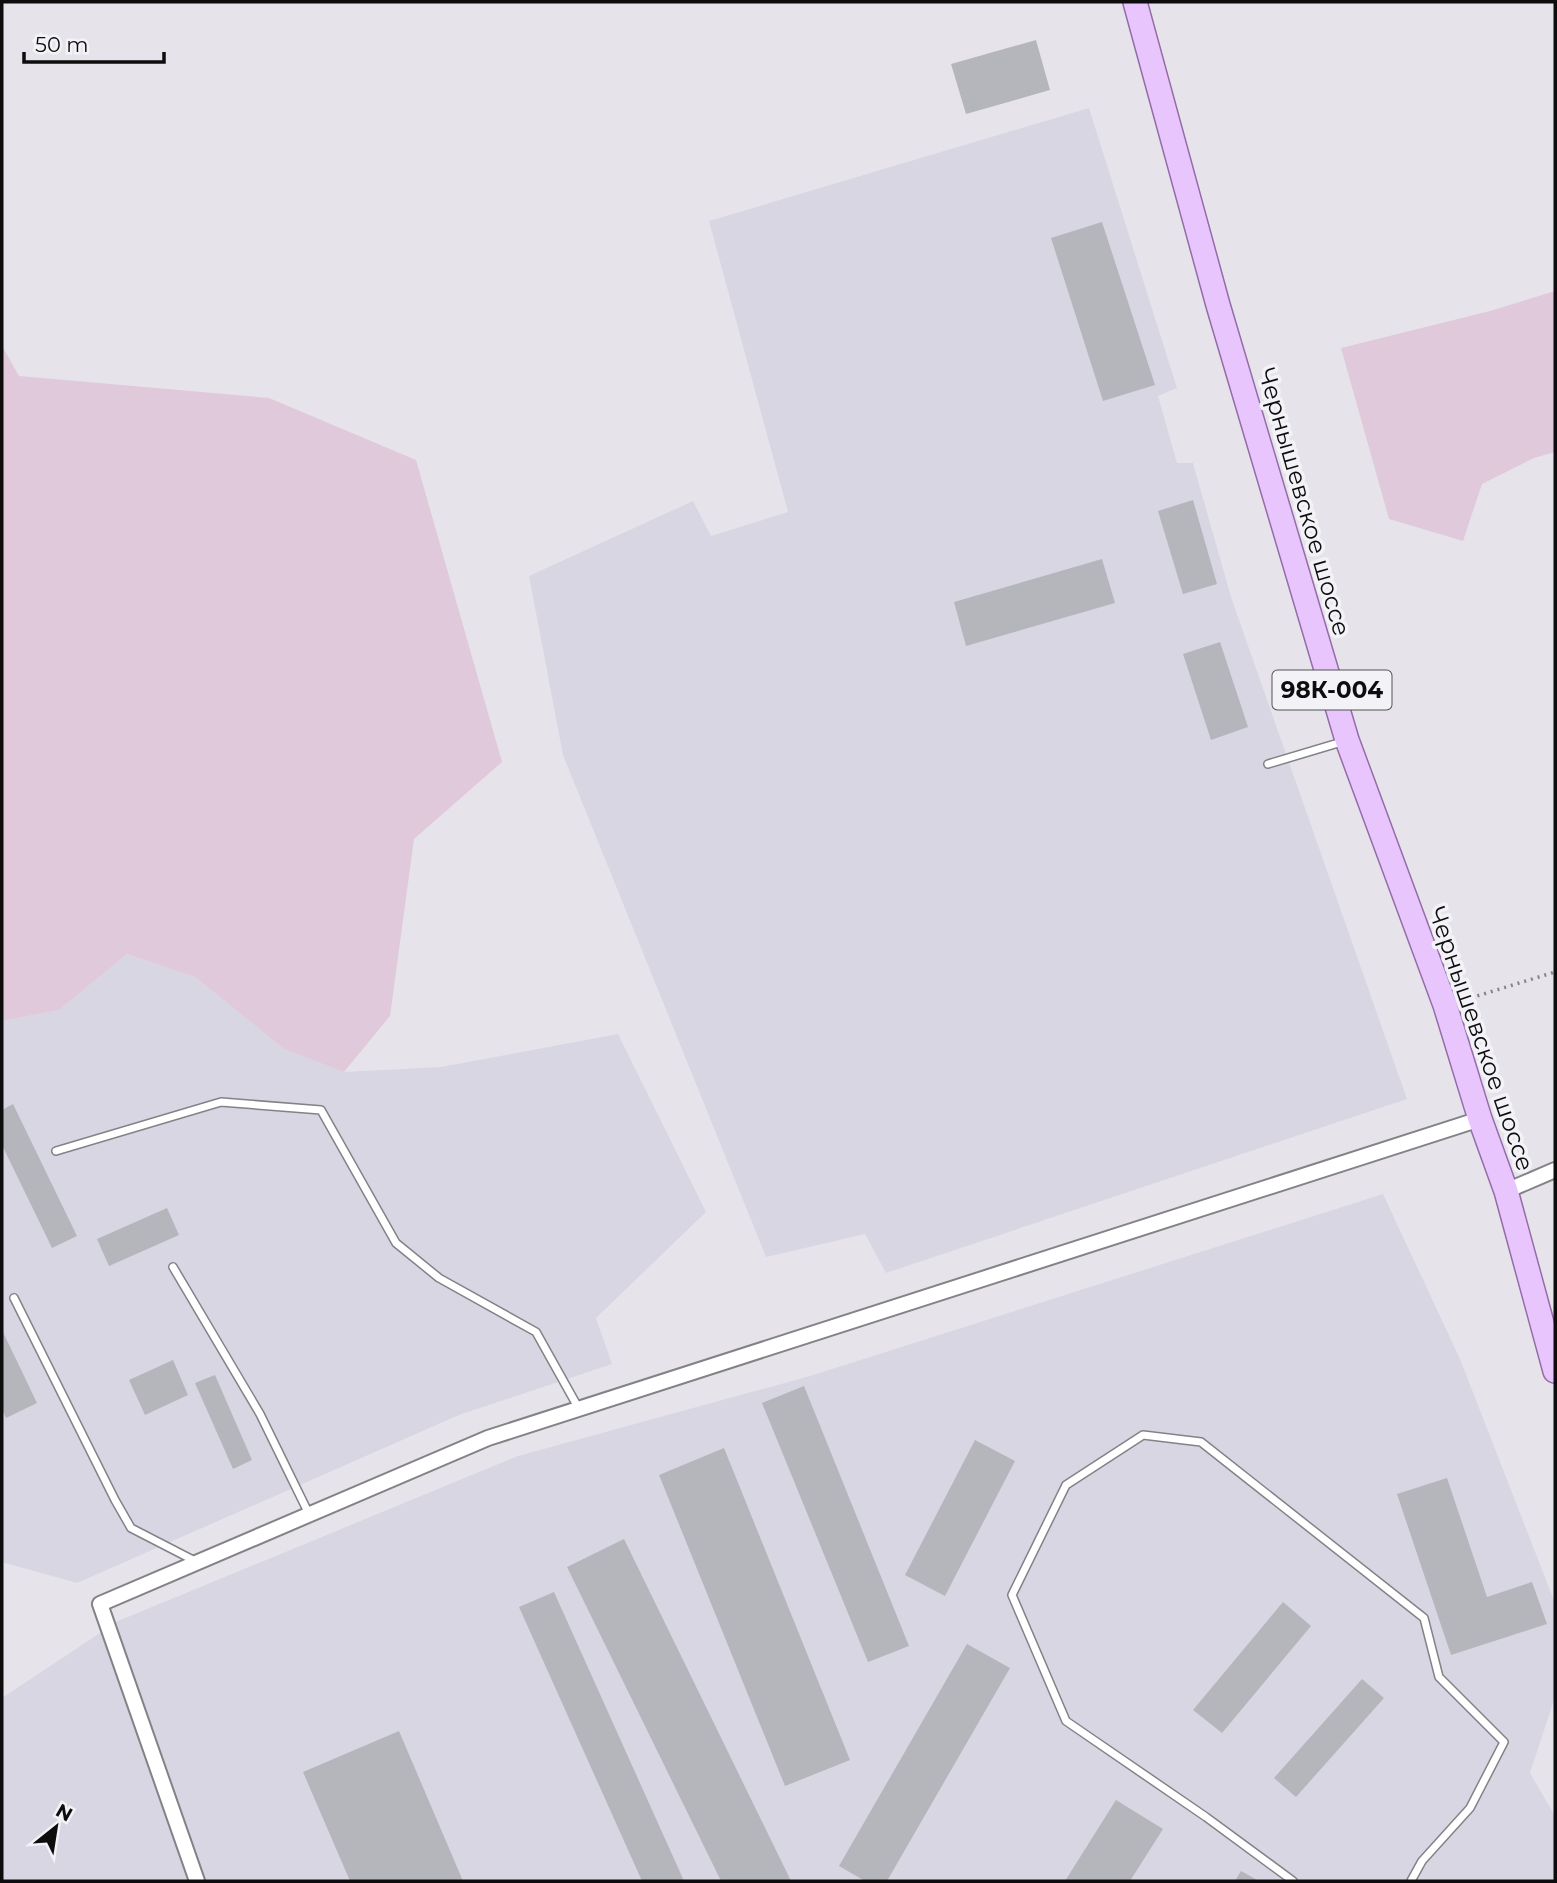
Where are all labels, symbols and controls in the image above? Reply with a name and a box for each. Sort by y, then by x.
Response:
scale bar [24,21,164,65]
text: 50 m [35,32,89,57]
street label: Чернышевское шоссе [1252,364,1357,639]
road number: 98К-004 [1272,670,1392,710]
street label: Чернышевское шоссе [1423,903,1540,1175]
north arrow [21,1792,91,1862]
text: N [52,1799,77,1827]

